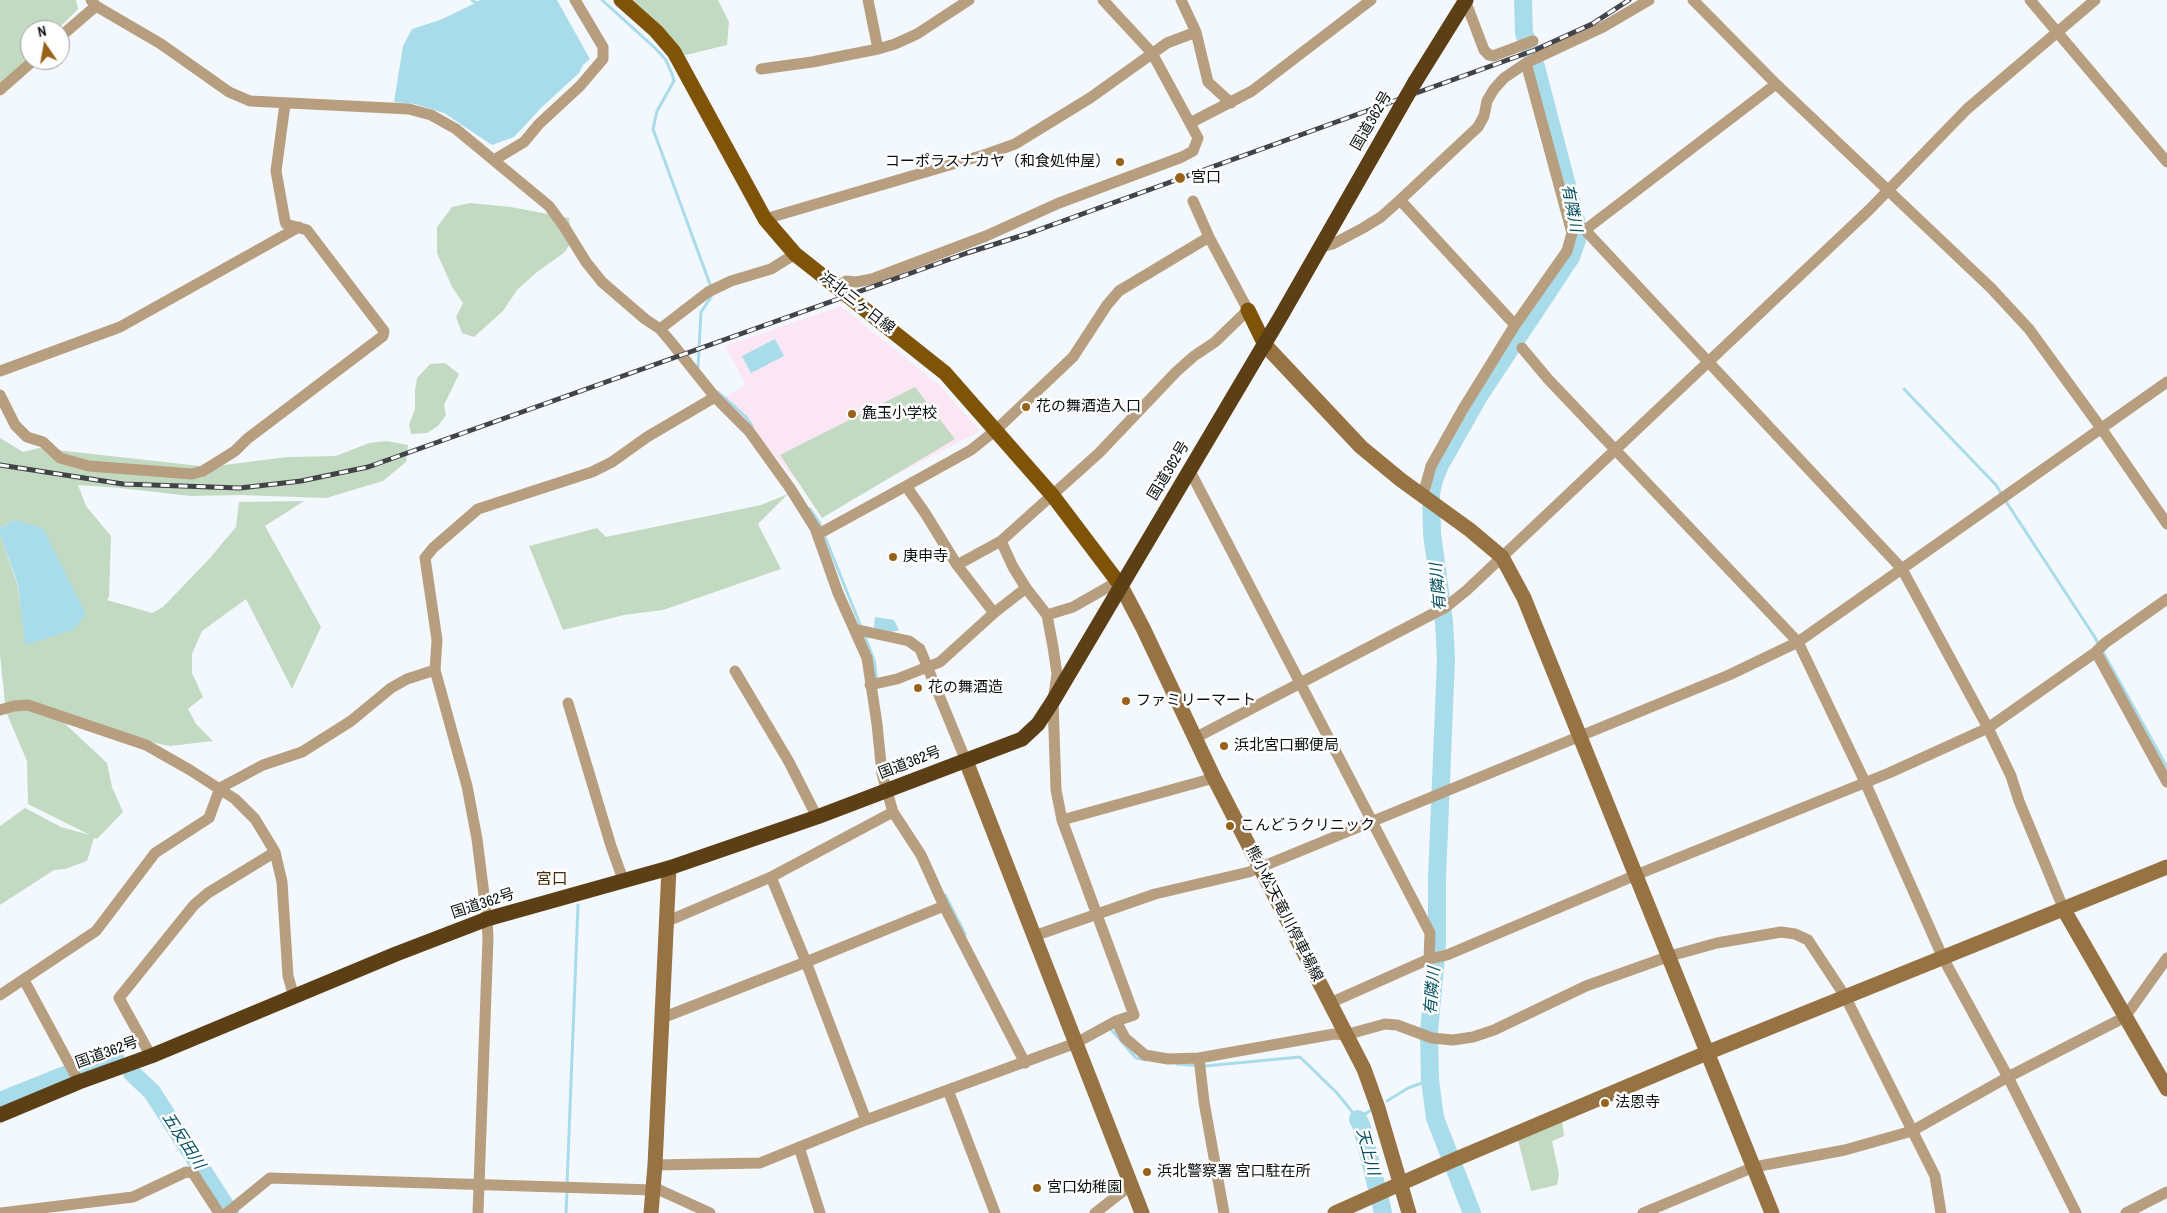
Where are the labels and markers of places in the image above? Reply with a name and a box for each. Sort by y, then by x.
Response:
place label: コーポラスナカヤ（和食処仲屋） [885,153,1110,171]
marker: コーポラスナカヤ（和食処仲屋） [1114,156,1126,168]
place label: 宮口 [1191,169,1221,187]
marker: 宮口 [1173,171,1187,185]
place label: 花の舞酒造入口 [1036,398,1141,416]
marker: 花の舞酒造入口 [1020,401,1032,413]
place label: 麁玉小学校 [862,405,937,423]
marker: 麁玉小学校 [846,408,858,420]
place label: 庚申寺 [903,548,948,566]
marker: 庚申寺 [887,551,899,563]
place label: 花の舞酒造 [928,679,1003,697]
marker: 花の舞酒造 [912,682,924,694]
place label: ファミリーマート [1136,692,1256,710]
marker: ファミリーマート [1120,695,1132,707]
place label: 浜北宮口郵便局 [1234,737,1339,755]
marker: 浜北宮口郵便局 [1218,740,1230,752]
place label: こんどうクリニック [1240,817,1375,835]
marker: こんどうクリニック [1224,820,1236,832]
place label: 法恩寺 [1615,1094,1660,1112]
marker: 法恩寺 [1599,1097,1611,1109]
place label: 浜北警察署 宮口駐在所 [1157,1163,1310,1181]
marker: 浜北警察署 宮口駐在所 [1141,1166,1153,1178]
place label: 宮口幼稚園 [1047,1179,1122,1197]
marker: 宮口幼稚園 [1031,1182,1043,1194]

